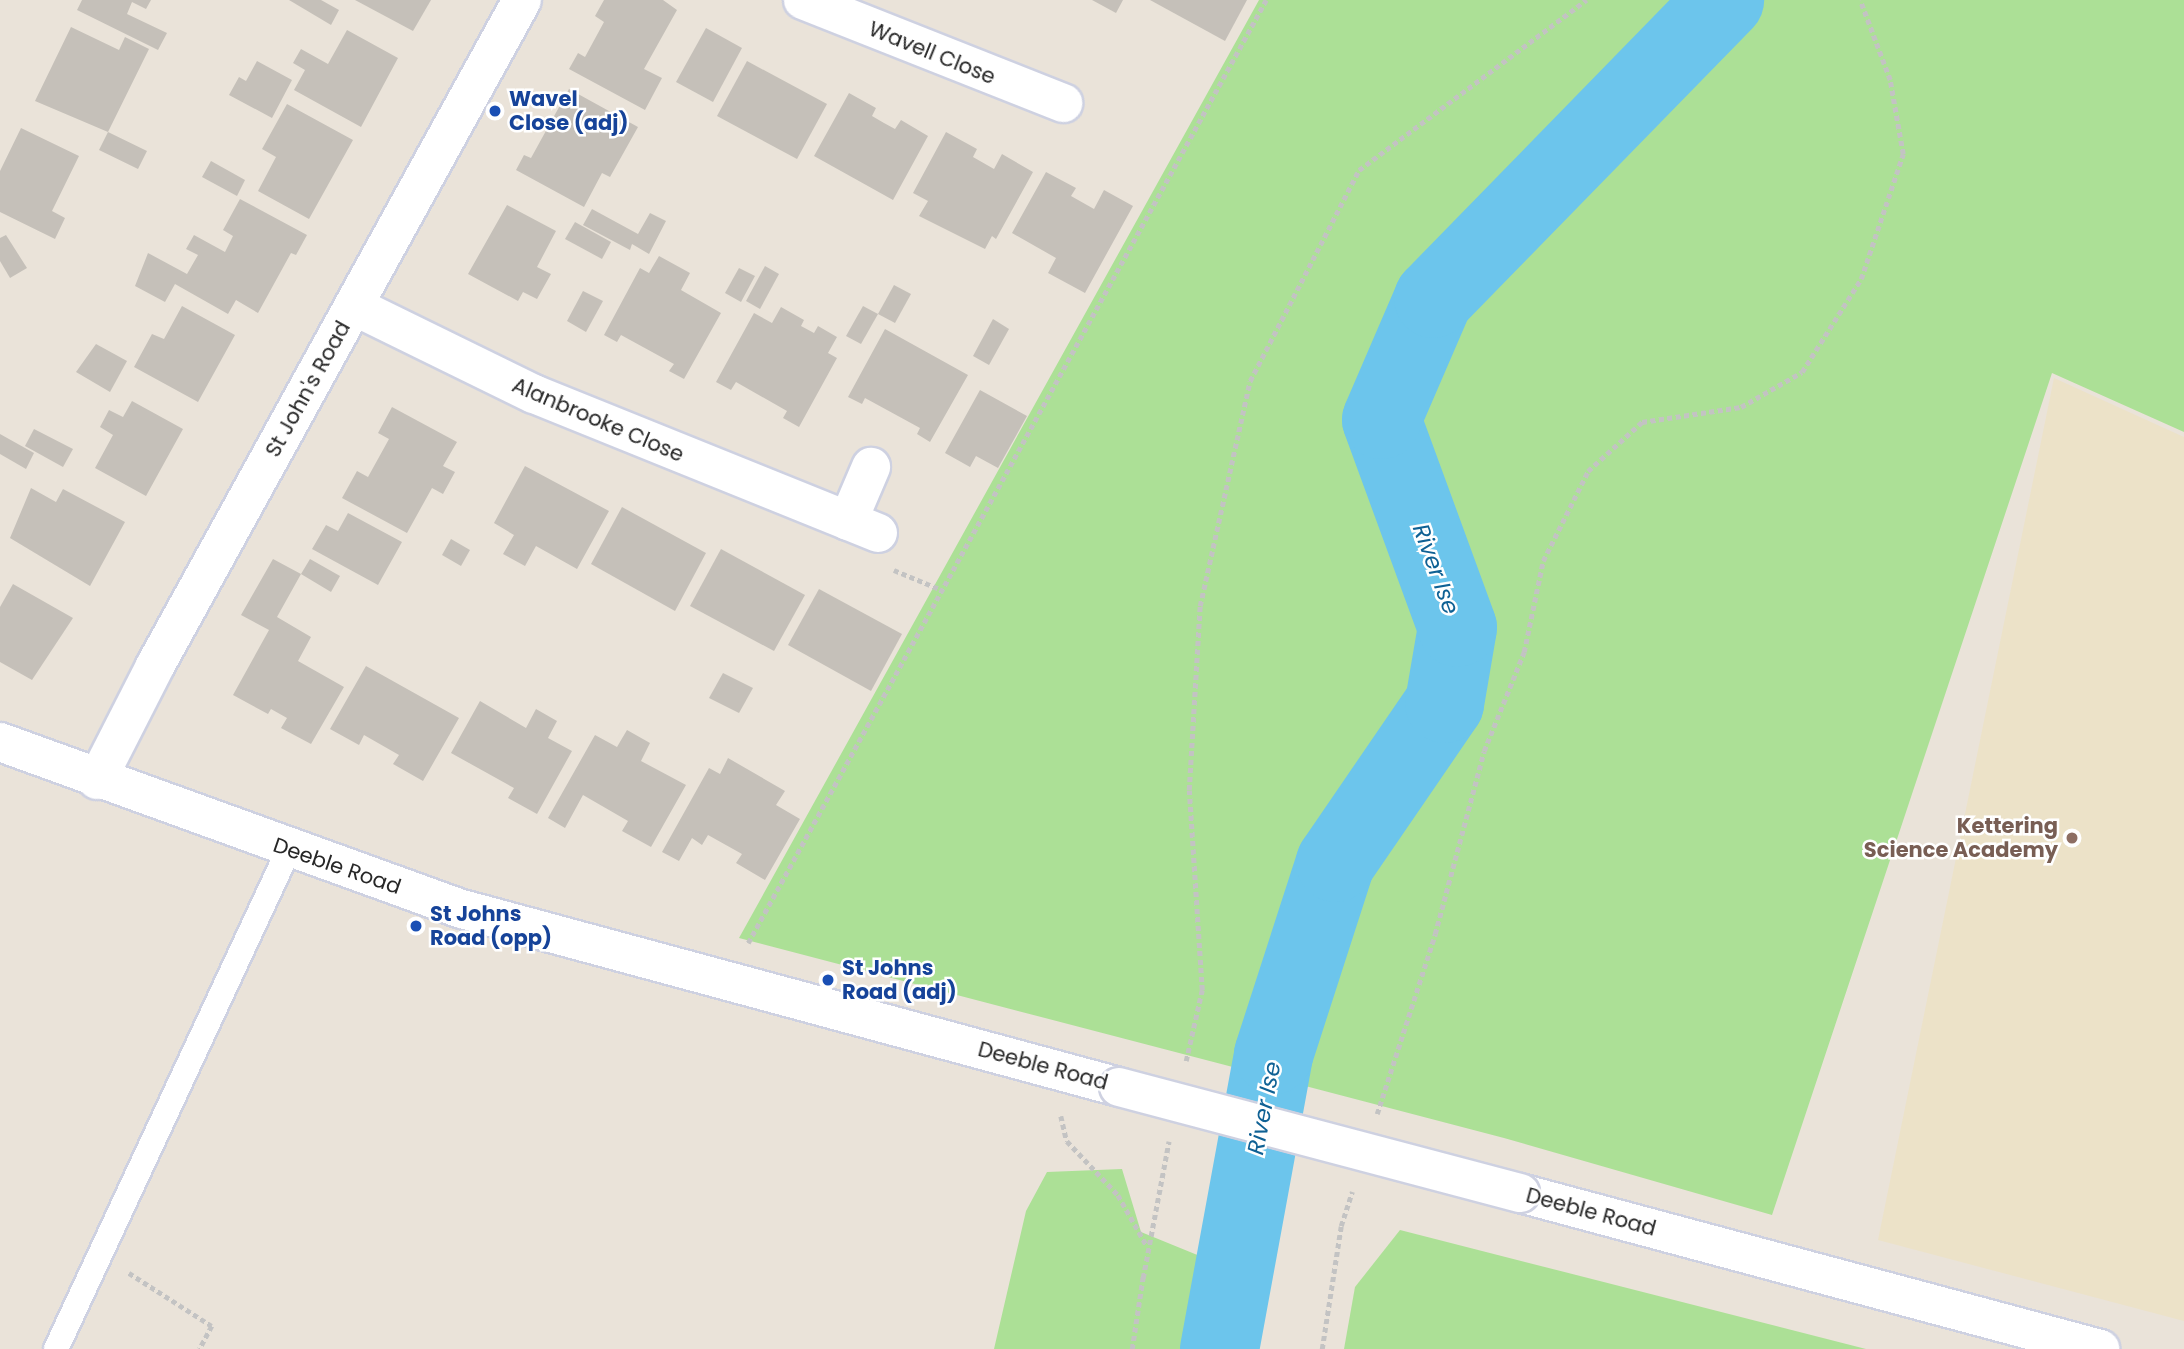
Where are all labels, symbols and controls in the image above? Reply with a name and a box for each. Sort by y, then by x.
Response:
street label: Wavell Close [865,16,999,90]
place label: Wavel Close (adj) [509,86,628,136]
marker: Wavel Close (adj) [487,103,503,119]
street label: St John's Road [260,317,356,461]
street label: Alanbrooke Close [508,372,688,468]
water label: River Ise [1407,520,1465,618]
place label: Kettering Science Academy [1864,813,2058,863]
marker: Kettering Science Academy [2064,830,2080,846]
street label: Deeble Road [270,832,404,900]
place label: St Johns Road (opp) [430,901,552,951]
marker: St Johns Road (opp) [408,918,424,934]
place label: St Johns Road (adj) [842,955,957,1005]
marker: St Johns Road (adj) [820,972,836,988]
street label: Deeble Road [975,1037,1111,1095]
water label: River Ise [1241,1059,1287,1157]
street label: Deeble Road [1523,1183,1659,1241]

